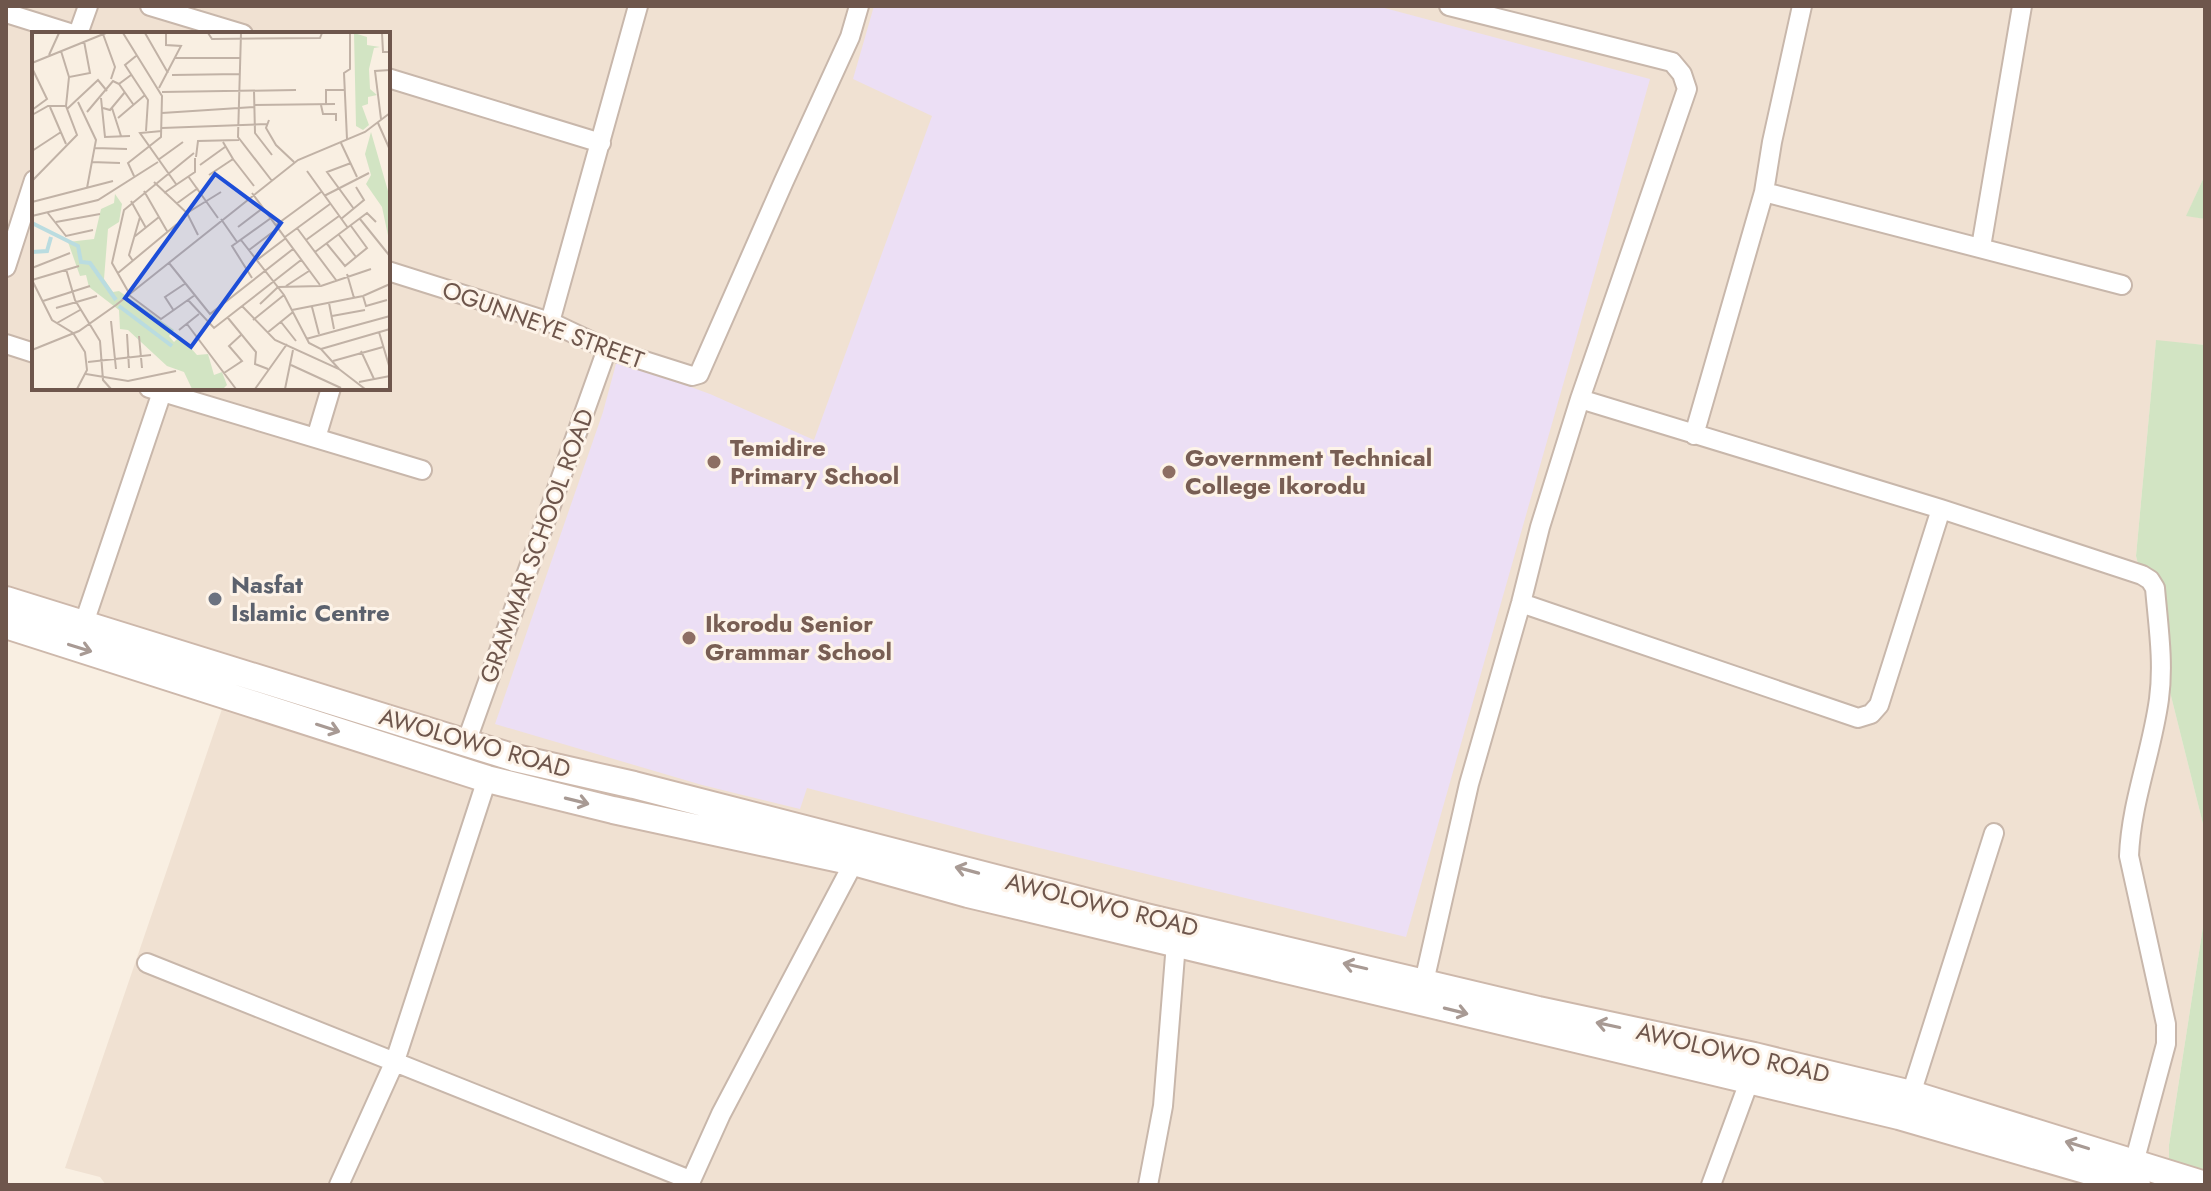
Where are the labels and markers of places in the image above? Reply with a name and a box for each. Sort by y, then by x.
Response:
place label: Temidire Primary School [730,430,899,493]
place label: Government Technical College Ikorodu [1185,440,1432,503]
marker: Temidire Primary School [705,453,723,471]
marker: Government Technical College Ikorodu [1160,463,1178,481]
place label: Nasfat Islamic Centre [231,567,390,630]
marker: Nasfat Islamic Centre [206,590,224,608]
place label: Ikorodu Senior Grammar School [705,606,892,669]
marker: Ikorodu Senior Grammar School [680,629,698,647]

